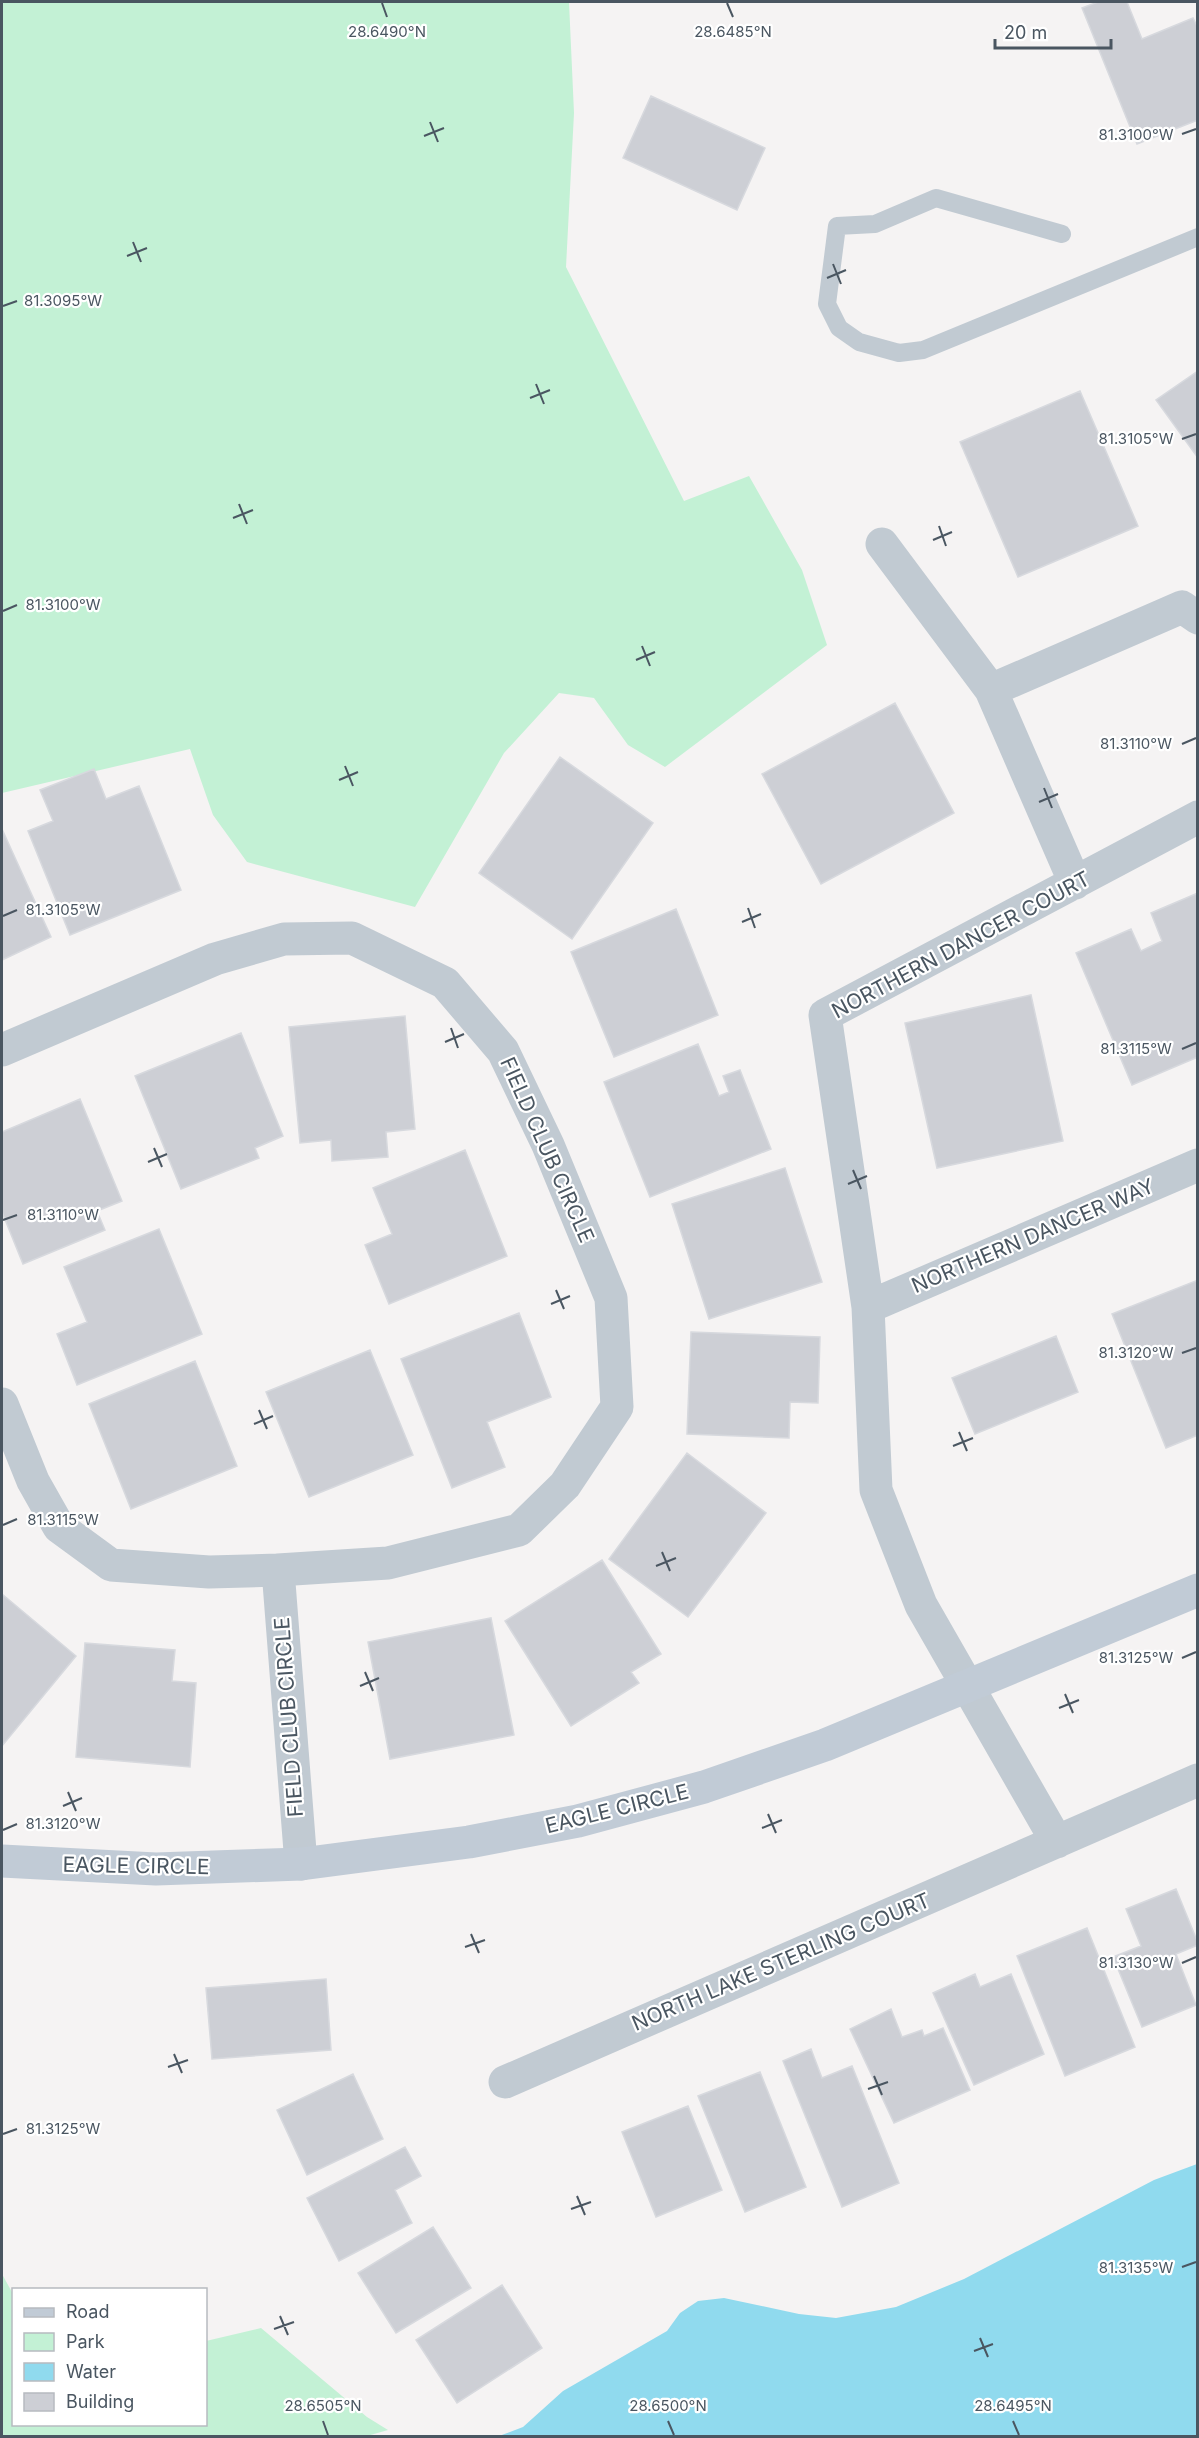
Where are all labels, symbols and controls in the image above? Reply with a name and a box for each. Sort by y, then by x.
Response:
scale bar [995,12,1110,50]
text: 28.6490°N [348,22,426,41]
text: 28.6485°N [694,22,772,41]
text: 20 m [1004,22,1047,43]
text: 81.3100°W [1098,125,1174,144]
text: 81.3095°W [24,291,102,310]
text: 81.3105°W [1099,429,1174,448]
text: 81.3100°W [25,595,101,614]
text: 81.3110°W [1100,734,1172,753]
street label: NORTHERN DANCER COURT [827,866,1094,1023]
text: 81.3105°W [26,900,101,919]
text: 81.3115°W [1100,1039,1172,1058]
street label: FIELD CLUB CIRCLE [495,1053,600,1246]
street label: NORTHERN DANCER WAY [908,1173,1158,1298]
text: 81.3110°W [27,1205,99,1224]
text: 81.3120°W [1099,1343,1174,1362]
text: 81.3115°W [27,1510,99,1529]
street label: FIELD CLUB CIRCLE [269,1616,308,1818]
text: 81.3125°W [1099,1648,1173,1667]
street label: EAGLE CIRCLE [543,1779,691,1838]
text: 81.3120°W [26,1814,101,1833]
street label: EAGLE CIRCLE [62,1852,210,1879]
street label: NORTH LAKE STERLING COURT [628,1887,934,2036]
text: 81.3130°W [1098,1953,1174,1972]
text: 81.3125°W [26,2119,100,2138]
text: 81.3135°W [1099,2258,1174,2277]
legend [12,2288,207,2426]
text: Road [66,2301,109,2322]
text: Park [66,2331,105,2352]
text: Water [66,2361,116,2382]
text: Building [66,2391,134,2412]
text: 28.6505°N [284,2396,362,2415]
text: 28.6500°N [629,2396,707,2415]
text: 28.6495°N [974,2396,1052,2415]

